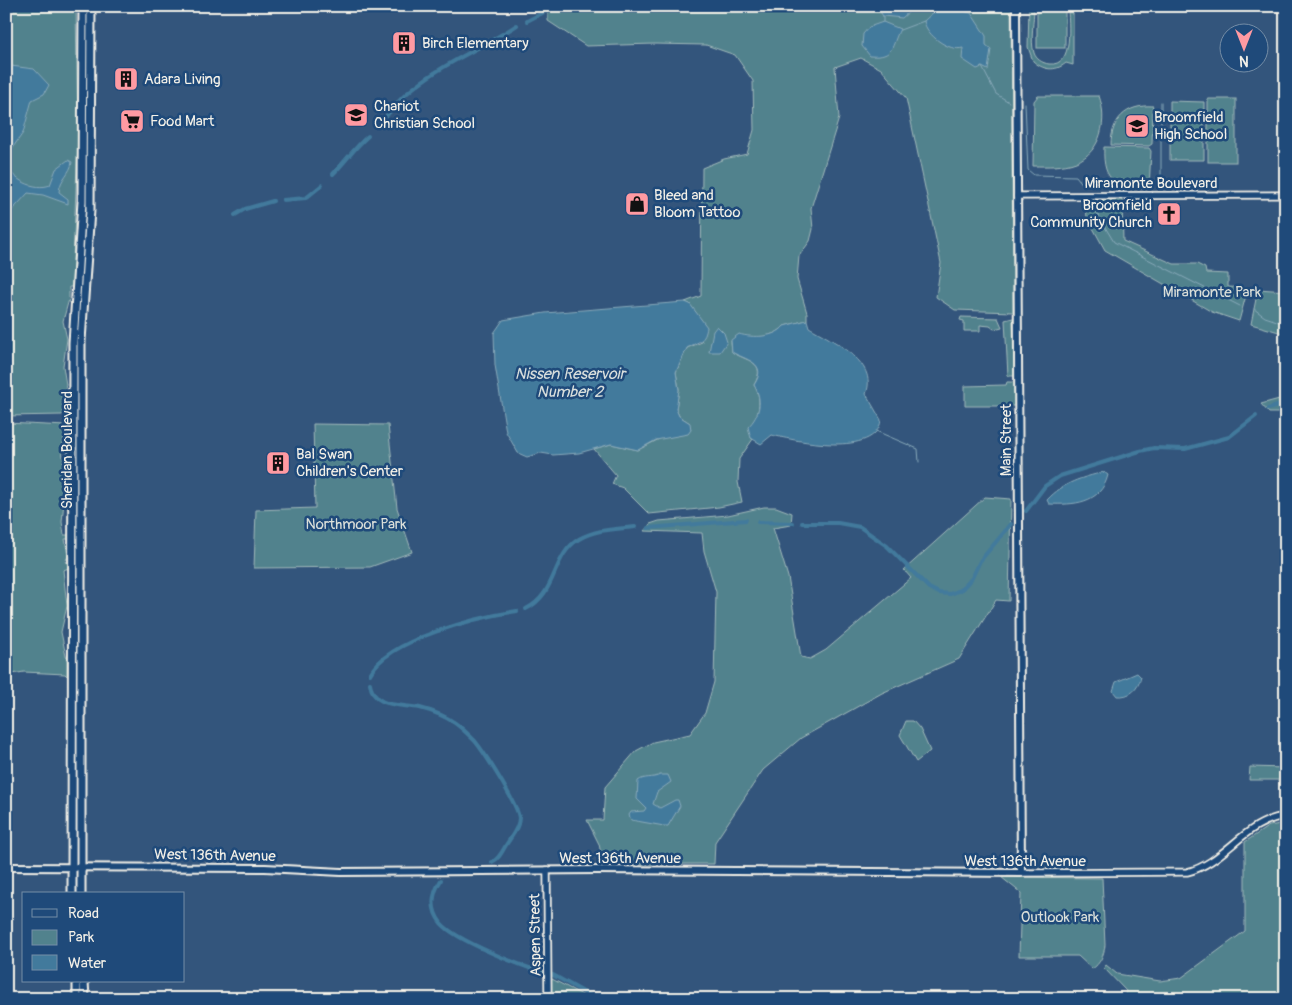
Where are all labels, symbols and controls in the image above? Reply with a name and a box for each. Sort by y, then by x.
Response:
north arrow [1220,22,1270,72]
building icon: Birch Elementary [391,30,417,56]
place label: Birch Elementary [422,34,529,53]
text: N [1239,52,1249,69]
building icon: Adara Living [113,66,139,92]
place label: Adara Living [144,70,221,89]
place label: Chariot Christian School [374,97,475,133]
school or university icon: Chariot Christian School [343,102,369,128]
supermarket icon: Food Mart [119,108,145,134]
place label: Broomfield High School [1154,108,1227,144]
place label: Food Mart [150,112,215,131]
school or university icon: Broomfield High School [1124,113,1150,139]
street label: Miramonte Boulevard [1084,174,1218,193]
place label: Bleed and Bloom Tattoo [654,186,740,222]
shop icon: Bleed and Bloom Tattoo [624,191,650,217]
place label: Broomfield Community Church [1030,196,1152,232]
church icon: Broomfield Community Church [1156,201,1182,227]
park label: Miramonte Park [1163,283,1262,302]
water label: Nissen Reservoir Number 2 [515,364,627,402]
street label: Sheridan Boulevard [58,391,77,509]
street label: Main Street [997,403,1016,476]
place label: Bal Swan Children's Center [296,445,404,481]
building icon: Bal Swan Children's Center [265,450,291,476]
park label: Northmoor Park [306,515,407,534]
street label: West 136th Avenue [154,845,277,866]
street label: West 136th Avenue [559,849,681,868]
street label: West 136th Avenue [964,852,1086,871]
legend [22,892,185,982]
street label: Aspen Street [525,892,546,977]
text: Road [68,904,99,923]
park label: Outlook Park [1021,908,1100,927]
text: Park [68,928,95,947]
text: Water [68,954,107,973]

